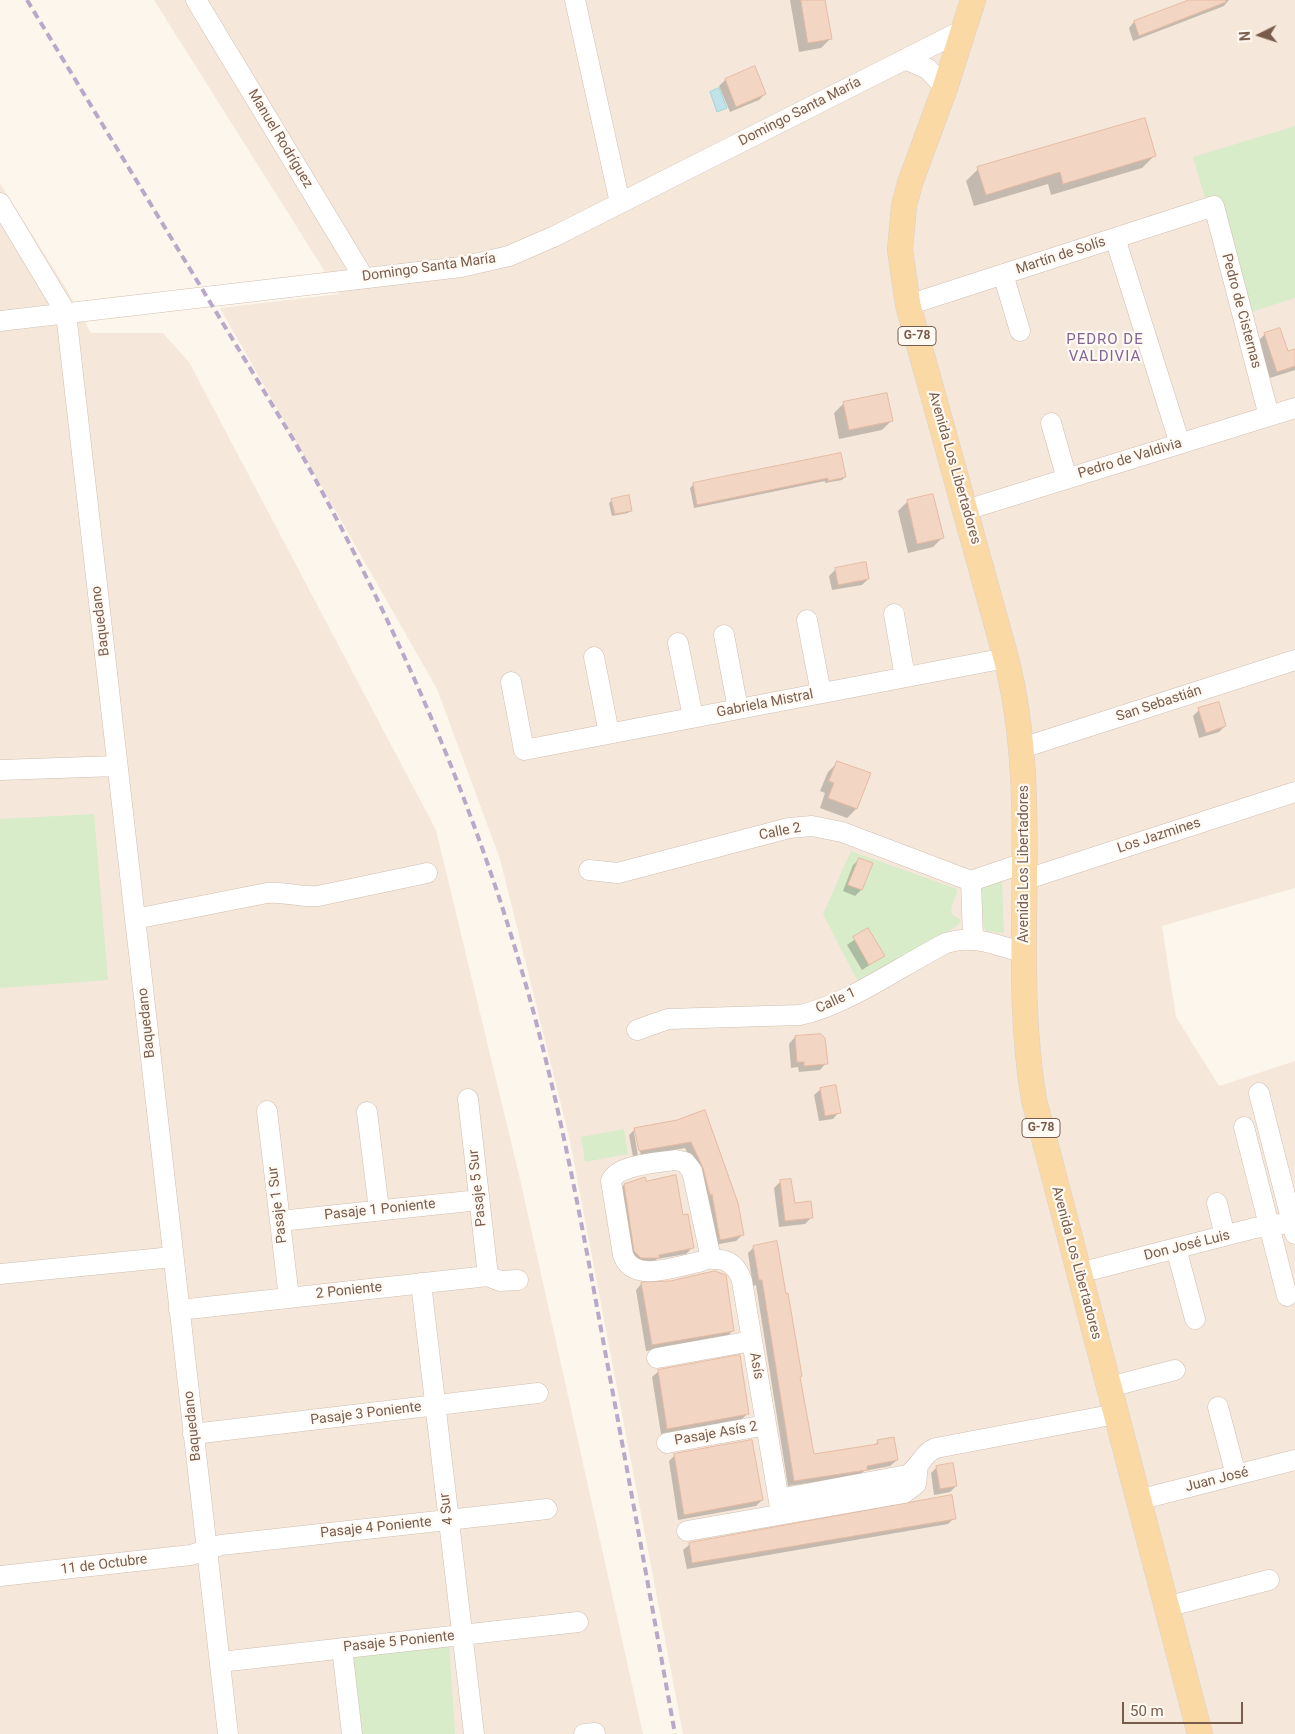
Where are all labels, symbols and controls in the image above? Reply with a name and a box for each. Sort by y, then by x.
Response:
north arrow [1235,10,1285,60]
text: N [1237,31,1253,42]
street label: Domingo Santa María [736,74,864,150]
street label: Manuel Rodríguez [244,87,316,191]
street label: Martín de Solís [1014,234,1108,278]
street label: Domingo Santa María [361,250,497,286]
street label: Pedro de Cisternas [1218,252,1264,370]
road number: G-78 [898,326,936,346]
district label: PEDRO DE VALDIVIA [1065,331,1145,366]
street label: Avenida Los Libertadores [924,390,984,546]
street label: Pedro de Valdivia [1076,435,1184,483]
street label: Baquedano [88,585,114,657]
street label: San Sebastián [1114,682,1204,726]
street label: Gabriela Mistral [715,686,815,722]
street label: Avenida Los Libertadores [1016,785,1032,943]
street label: Los Jazmines [1115,815,1203,857]
street label: Calle 2 [758,820,802,844]
street label: Calle 1 [813,984,859,1018]
street label: Baquedano [135,987,159,1059]
road number: G-78 [1022,1118,1060,1138]
street label: Pasaje 5 Sur [466,1149,490,1227]
street label: Pasaje 1 Sur [265,1165,291,1245]
street label: Avenida Los Libertadores [1047,1185,1105,1341]
street label: Pasaje 1 Poniente [324,1196,436,1224]
street label: Don José Luis [1142,1227,1232,1265]
street label: 2 Poniente [315,1279,383,1303]
street label: Asís [745,1351,767,1381]
street label: Baquedano [181,1390,205,1462]
street label: Pasaje 3 Poniente [309,1399,423,1429]
street label: Pasaje Asís 2 [673,1418,759,1450]
street label: Juan José [1184,1464,1250,1496]
street label: 4 Sur [437,1492,457,1526]
street label: Pasaje 4 Poniente [320,1514,432,1542]
street label: 11 de Octubre [60,1551,148,1579]
street label: Pasaje 5 Poniente [343,1628,455,1656]
scale bar [1125,1692,1246,1724]
text: 50 m [1130,1702,1164,1720]

